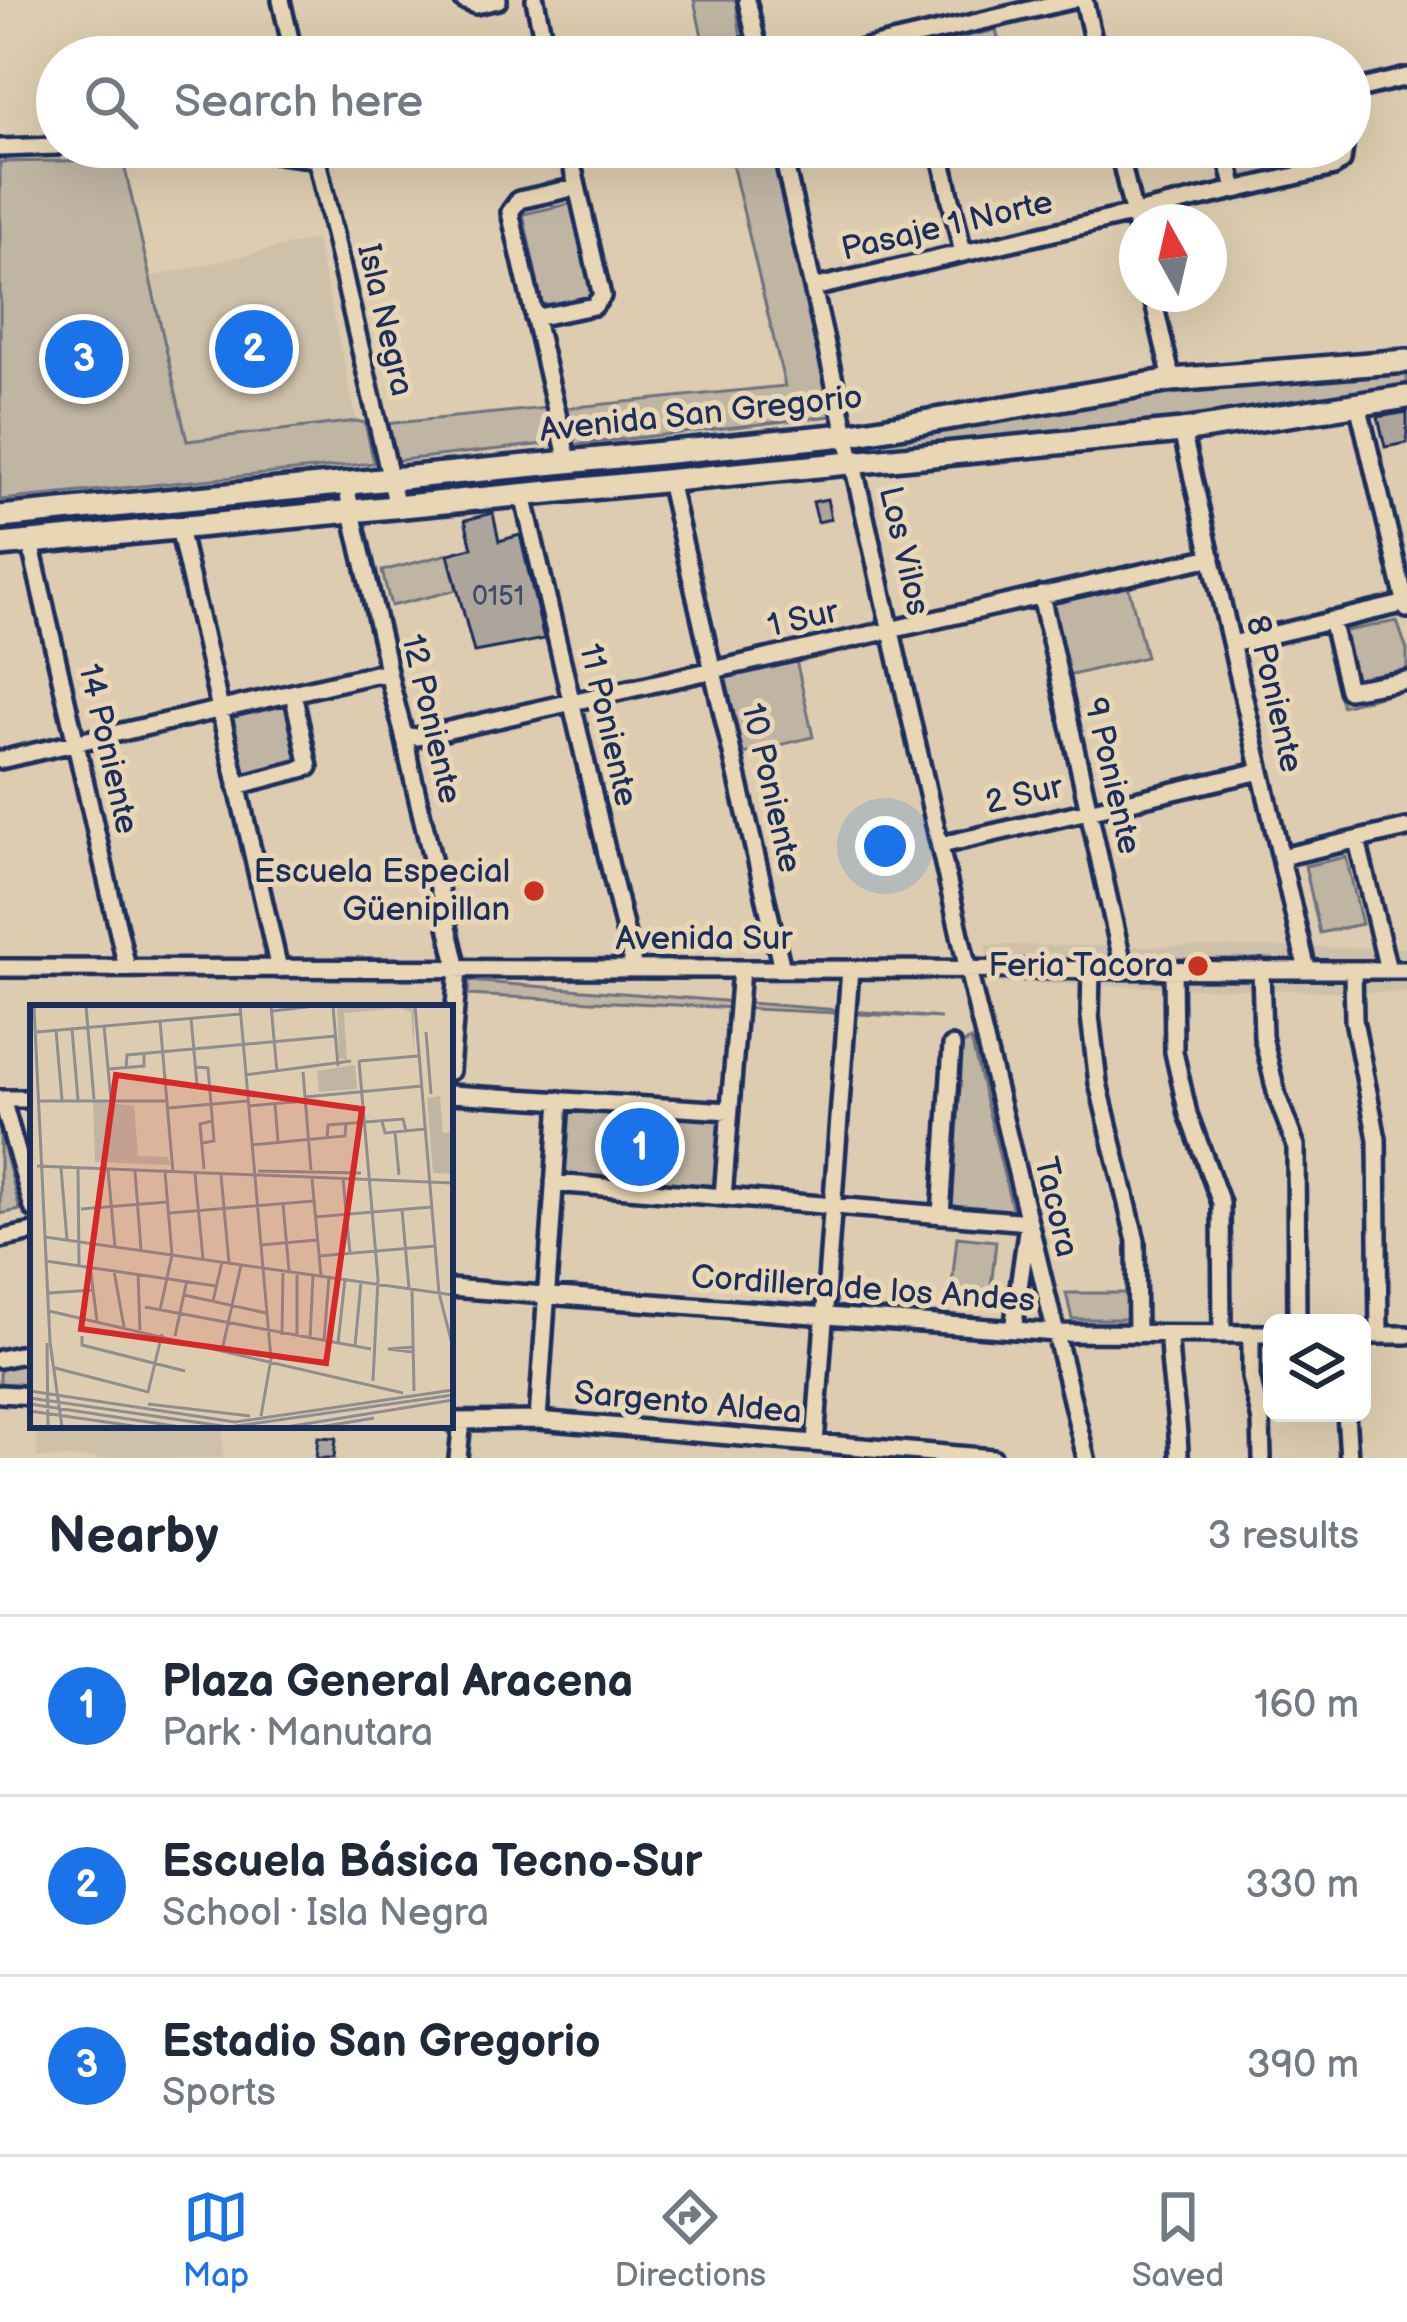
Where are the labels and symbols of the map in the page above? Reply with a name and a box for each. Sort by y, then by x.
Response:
street label: Pasaje 1 Norte [837,182,1057,270]
north arrow [1119,204,1227,312]
street label: Isla Negra [348,240,422,400]
pin: 2 [215,304,293,394]
pin: 3 [45,314,123,404]
street label: Avenida San Gregorio [538,377,864,451]
street label: Los Vilos [870,483,938,619]
house number: 0151 [472,581,524,613]
street label: 1 Sur [764,591,843,647]
street label: 8 Poniente [1237,612,1311,776]
street label: 12 Poniente [392,630,470,808]
street label: 11 Poniente [570,640,646,810]
street label: 14 Poniente [69,660,147,838]
street label: 9 Poniente [1075,694,1149,858]
street label: 10 Poniente [732,699,810,877]
street label: 2 Sur [982,766,1068,823]
your location [855,816,915,876]
place label: Escuela Especial Güenipillan [254,852,510,930]
marker: Escuela Especial Güenipillan [521,878,547,904]
street label: Avenida Sur [616,919,793,959]
place label: Feria Tacora [988,946,1174,986]
marker: Feria Tacora [1185,953,1211,979]
inset map [30,1005,453,1428]
pin: 1 [601,1102,679,1192]
street label: Tacora [1025,1153,1087,1261]
street label: Cordillera de los Andes [689,1257,1037,1321]
street label: Sargento Aldea [572,1373,804,1433]

